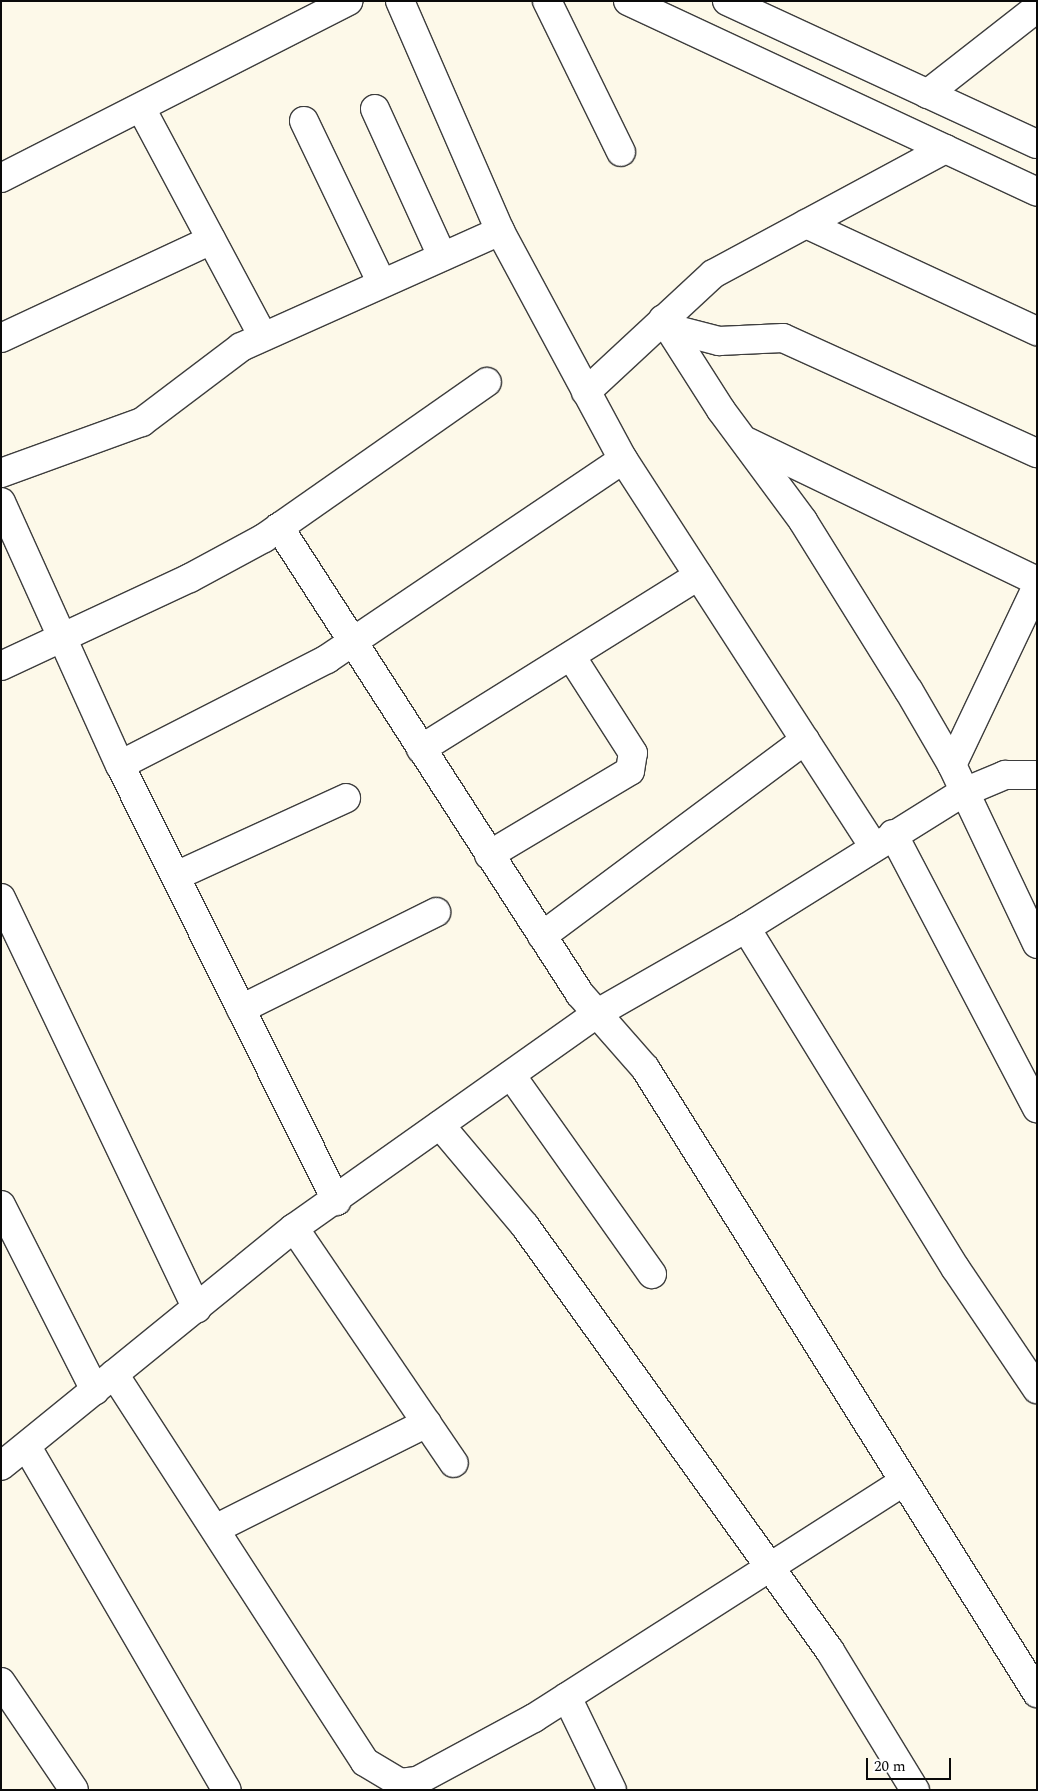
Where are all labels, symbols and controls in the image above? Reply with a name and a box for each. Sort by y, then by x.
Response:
scale bar [868,1748,953,1780]
text: 20 m [874,1755,906,1778]

